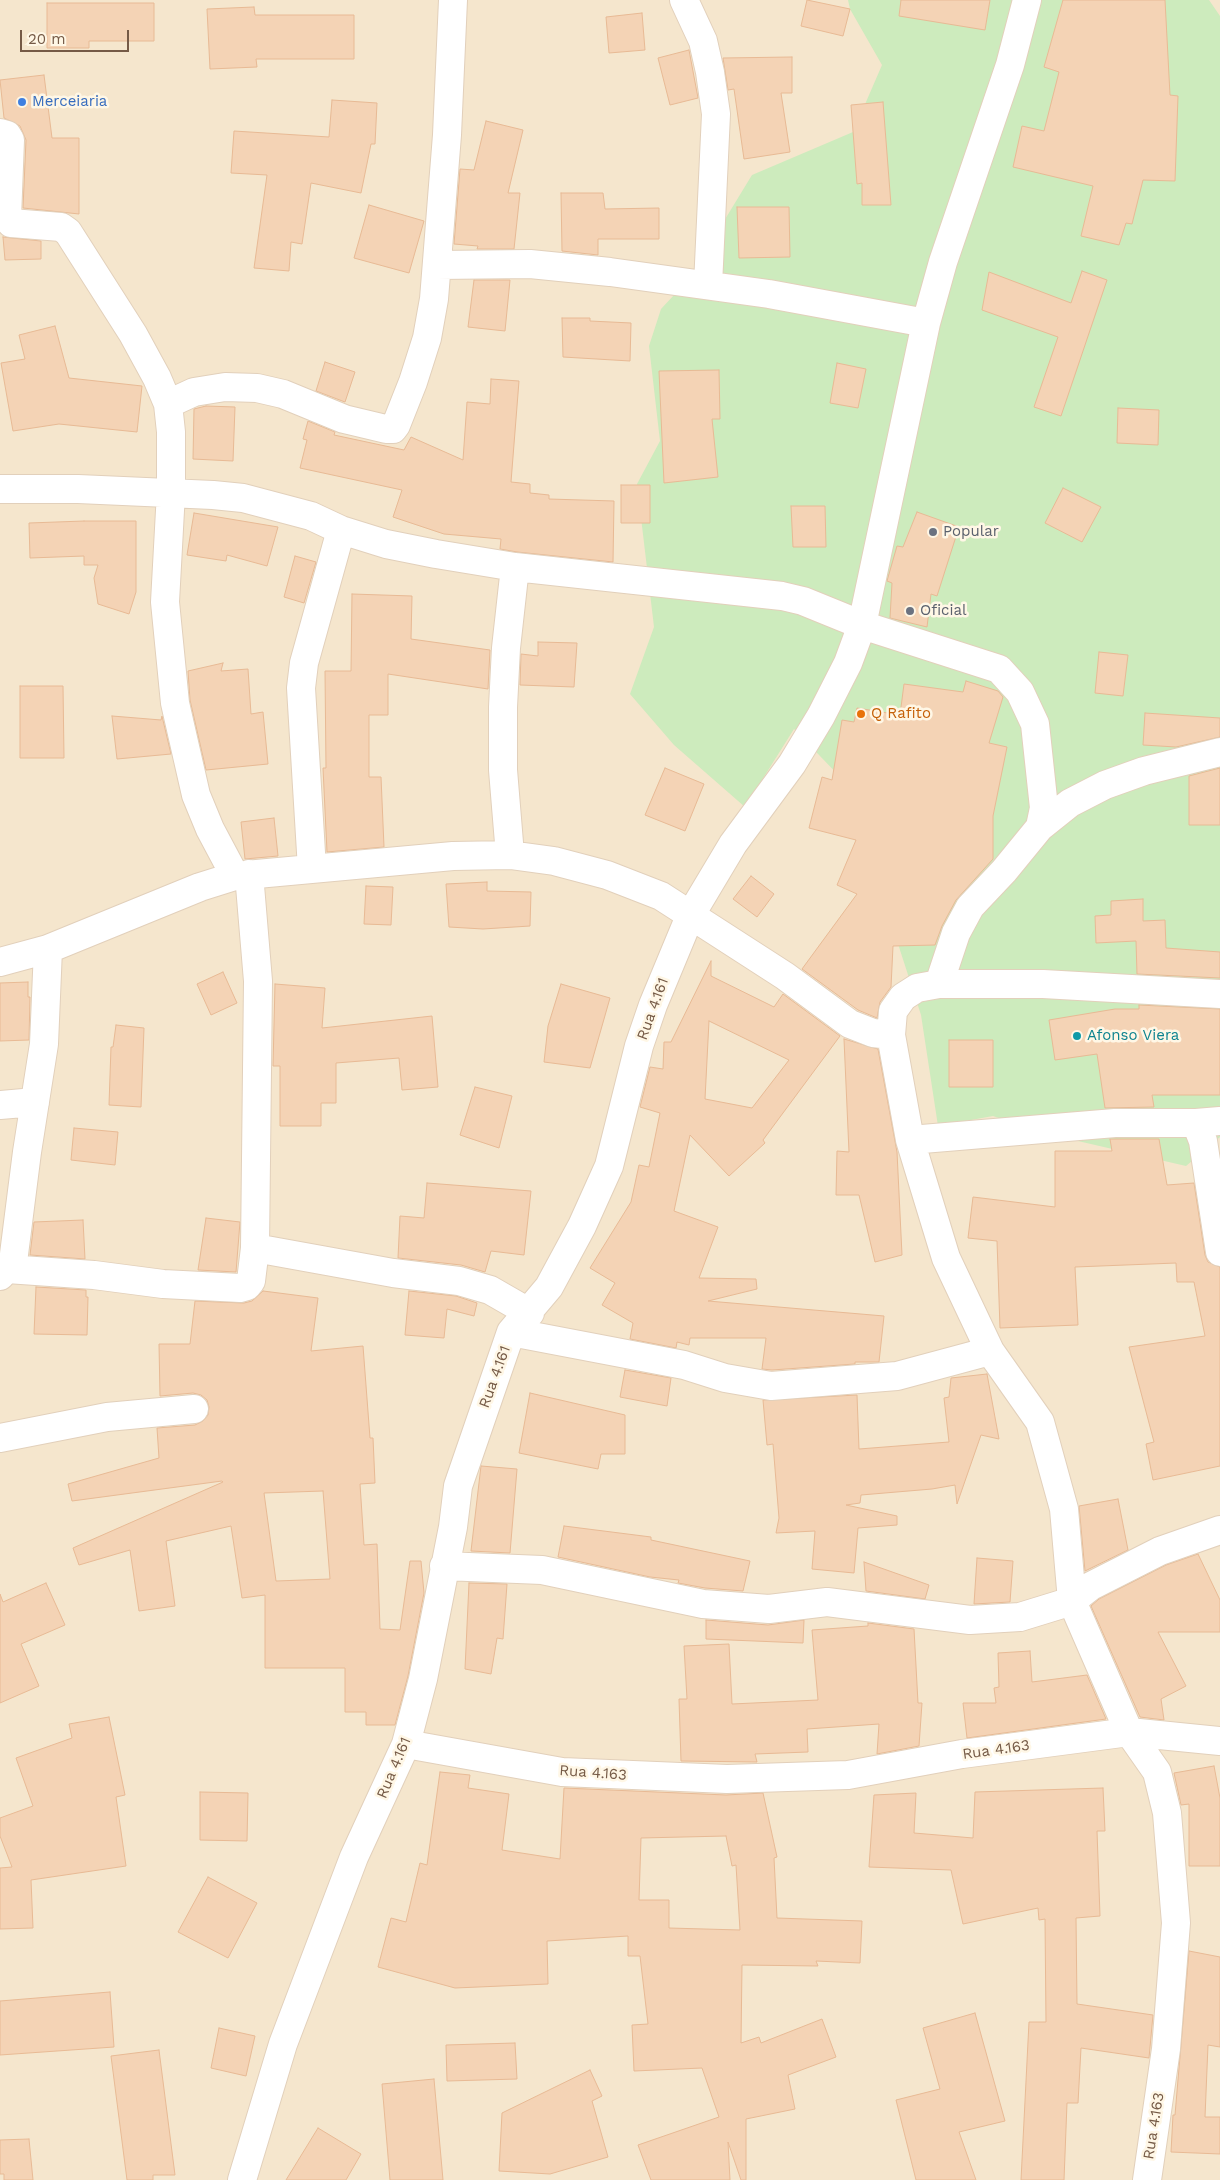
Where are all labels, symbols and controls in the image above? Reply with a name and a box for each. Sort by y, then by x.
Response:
scale bar [22,20,131,52]
text: 20 m [28,30,66,48]
place label: Merceiaria [32,93,107,111]
marker: Merceiaria [16,96,28,108]
place label: Popular [943,523,999,541]
marker: Popular [927,526,939,538]
place label: Oficial [920,602,967,620]
marker: Oficial [904,605,916,617]
place label: Q Rafito [871,705,931,723]
marker: Q Rafito [855,708,867,720]
street label: Rua 4.161 [633,976,673,1042]
place label: Afonso Viera [1087,1027,1179,1045]
marker: Afonso Viera [1071,1030,1083,1042]
street label: Rua 4.161 [475,1344,515,1410]
street label: Rua 4.161 [373,1735,415,1801]
street label: Rua 4.163 [961,1736,1031,1764]
street label: Rua 4.163 [559,1762,627,1784]
street label: Rua 4.163 [1140,2091,1168,2161]

